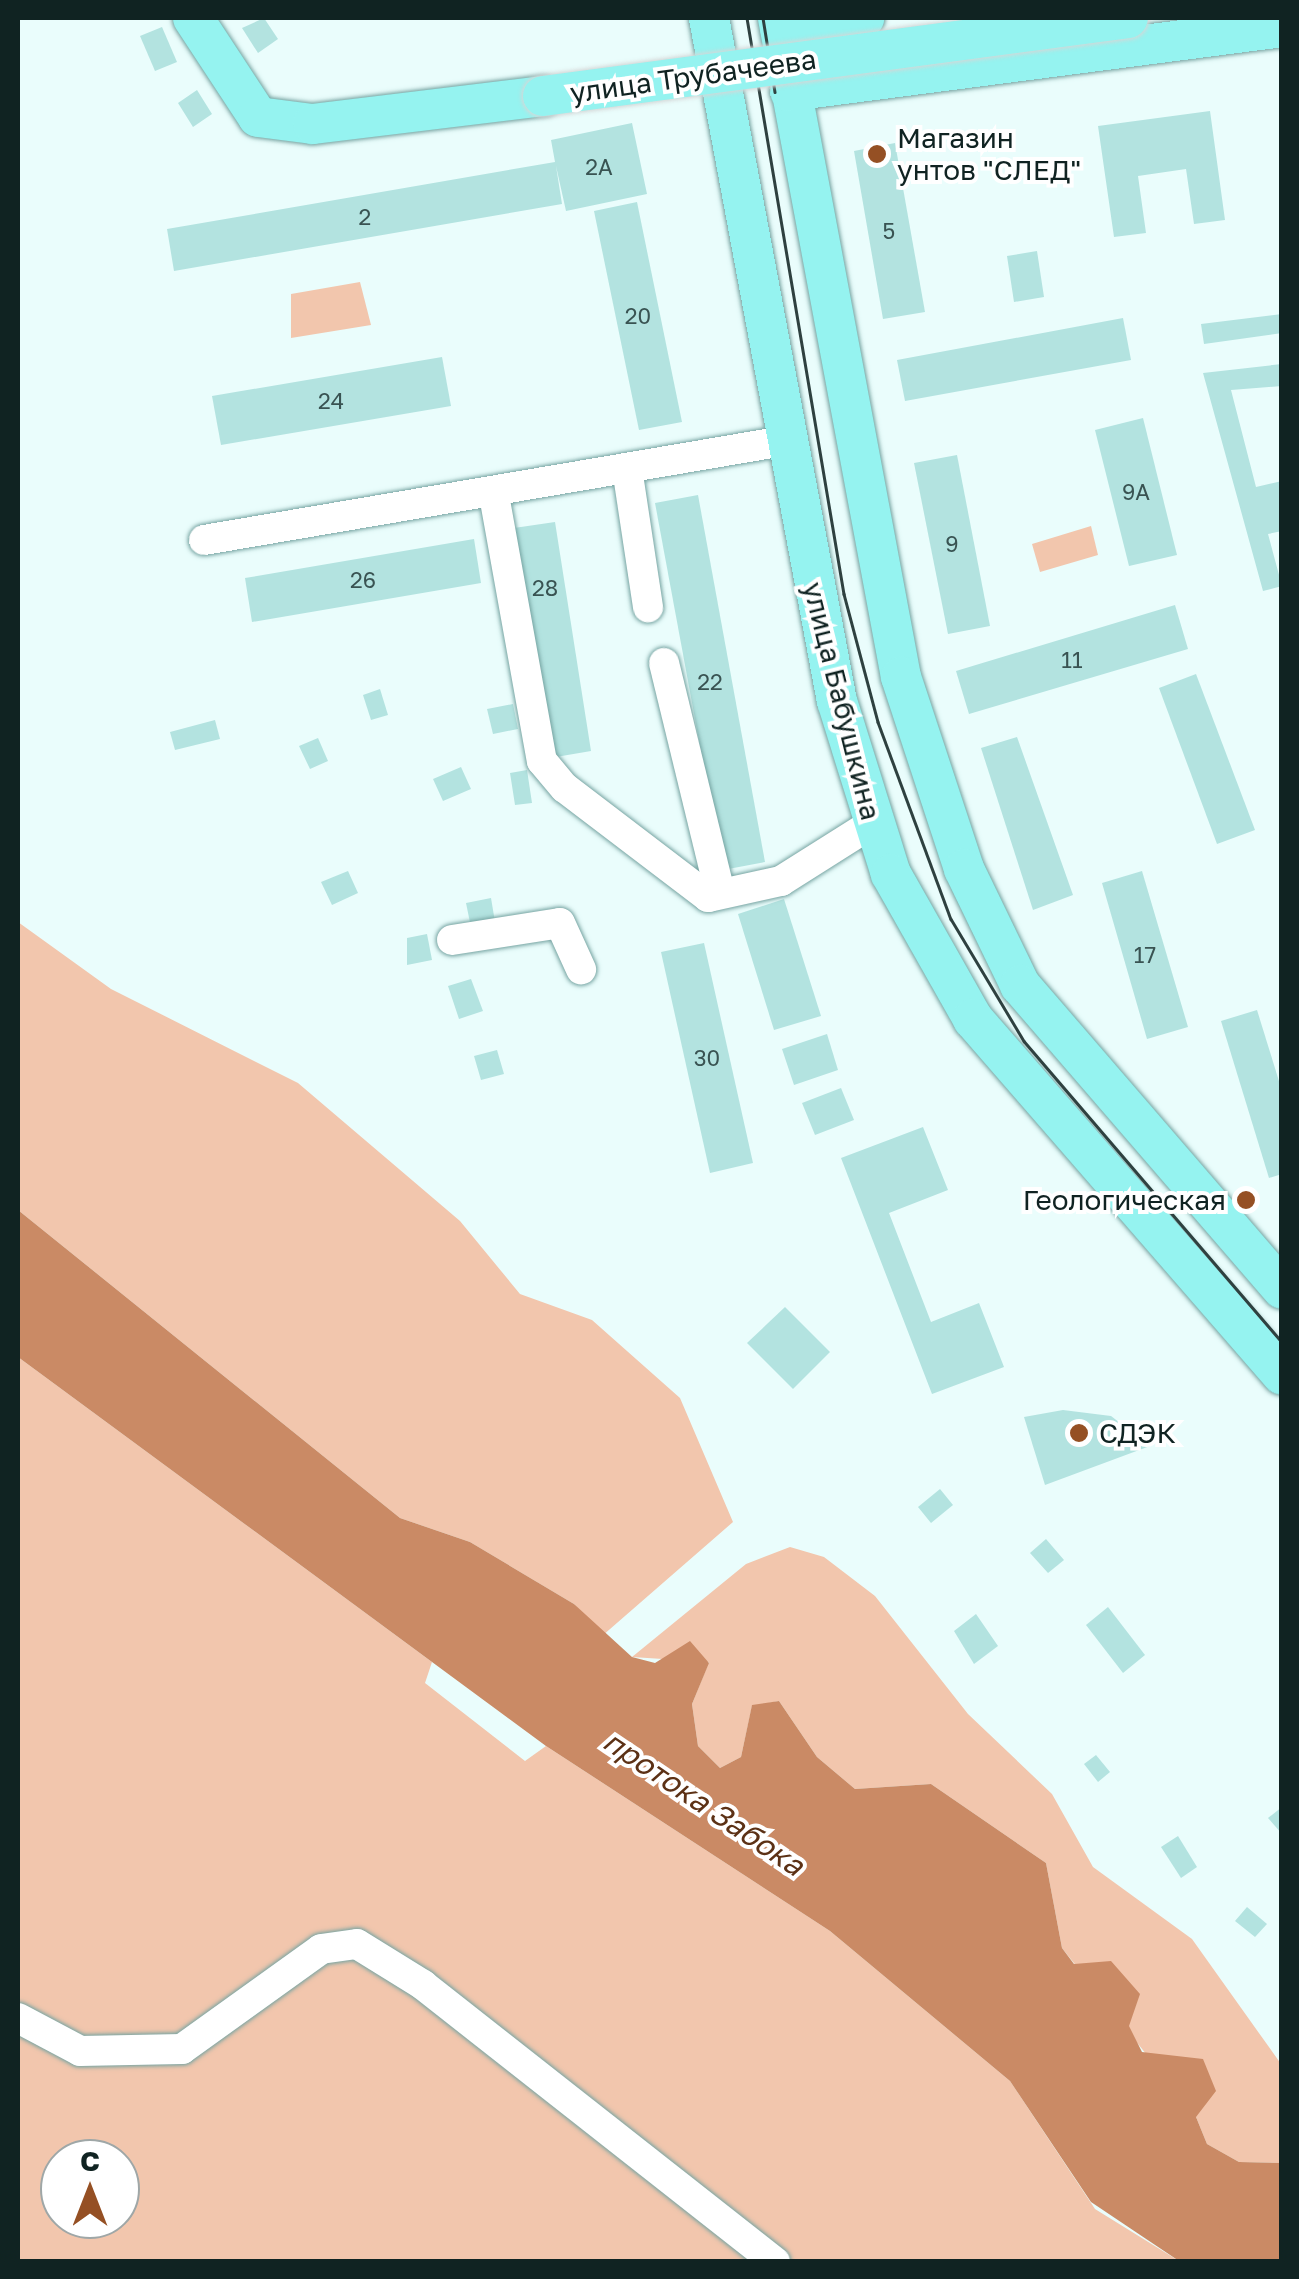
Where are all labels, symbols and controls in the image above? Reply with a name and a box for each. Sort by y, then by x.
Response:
street label: улица Трубачеева [568,42,818,110]
place label: Магазин унтов "СЛЕД" [897,121,1081,187]
marker: Магазин унтов "СЛЕД" [866,143,888,165]
house number: 2А [585,154,613,180]
house number: 2 [359,204,371,230]
house number: 5 [883,218,895,244]
house number: 20 [625,303,651,329]
house number: 24 [318,388,344,414]
house number: 9А [1122,479,1150,505]
house number: 9 [945,531,959,557]
house number: 26 [350,567,376,593]
house number: 28 [532,575,558,601]
street label: улица Бабушкина [796,579,888,823]
house number: 11 [1061,647,1083,673]
house number: 22 [697,669,723,695]
house number: 17 [1134,942,1156,968]
house number: 30 [694,1045,720,1071]
place label: Геологическая [1023,1183,1226,1217]
marker: Геологическая [1235,1189,1257,1211]
place label: СДЭК [1099,1416,1176,1450]
marker: СДЭК [1068,1422,1090,1444]
water label: протока Забока [597,1723,811,1883]
north arrow [40,2139,140,2239]
text: С [80,2144,100,2177]

